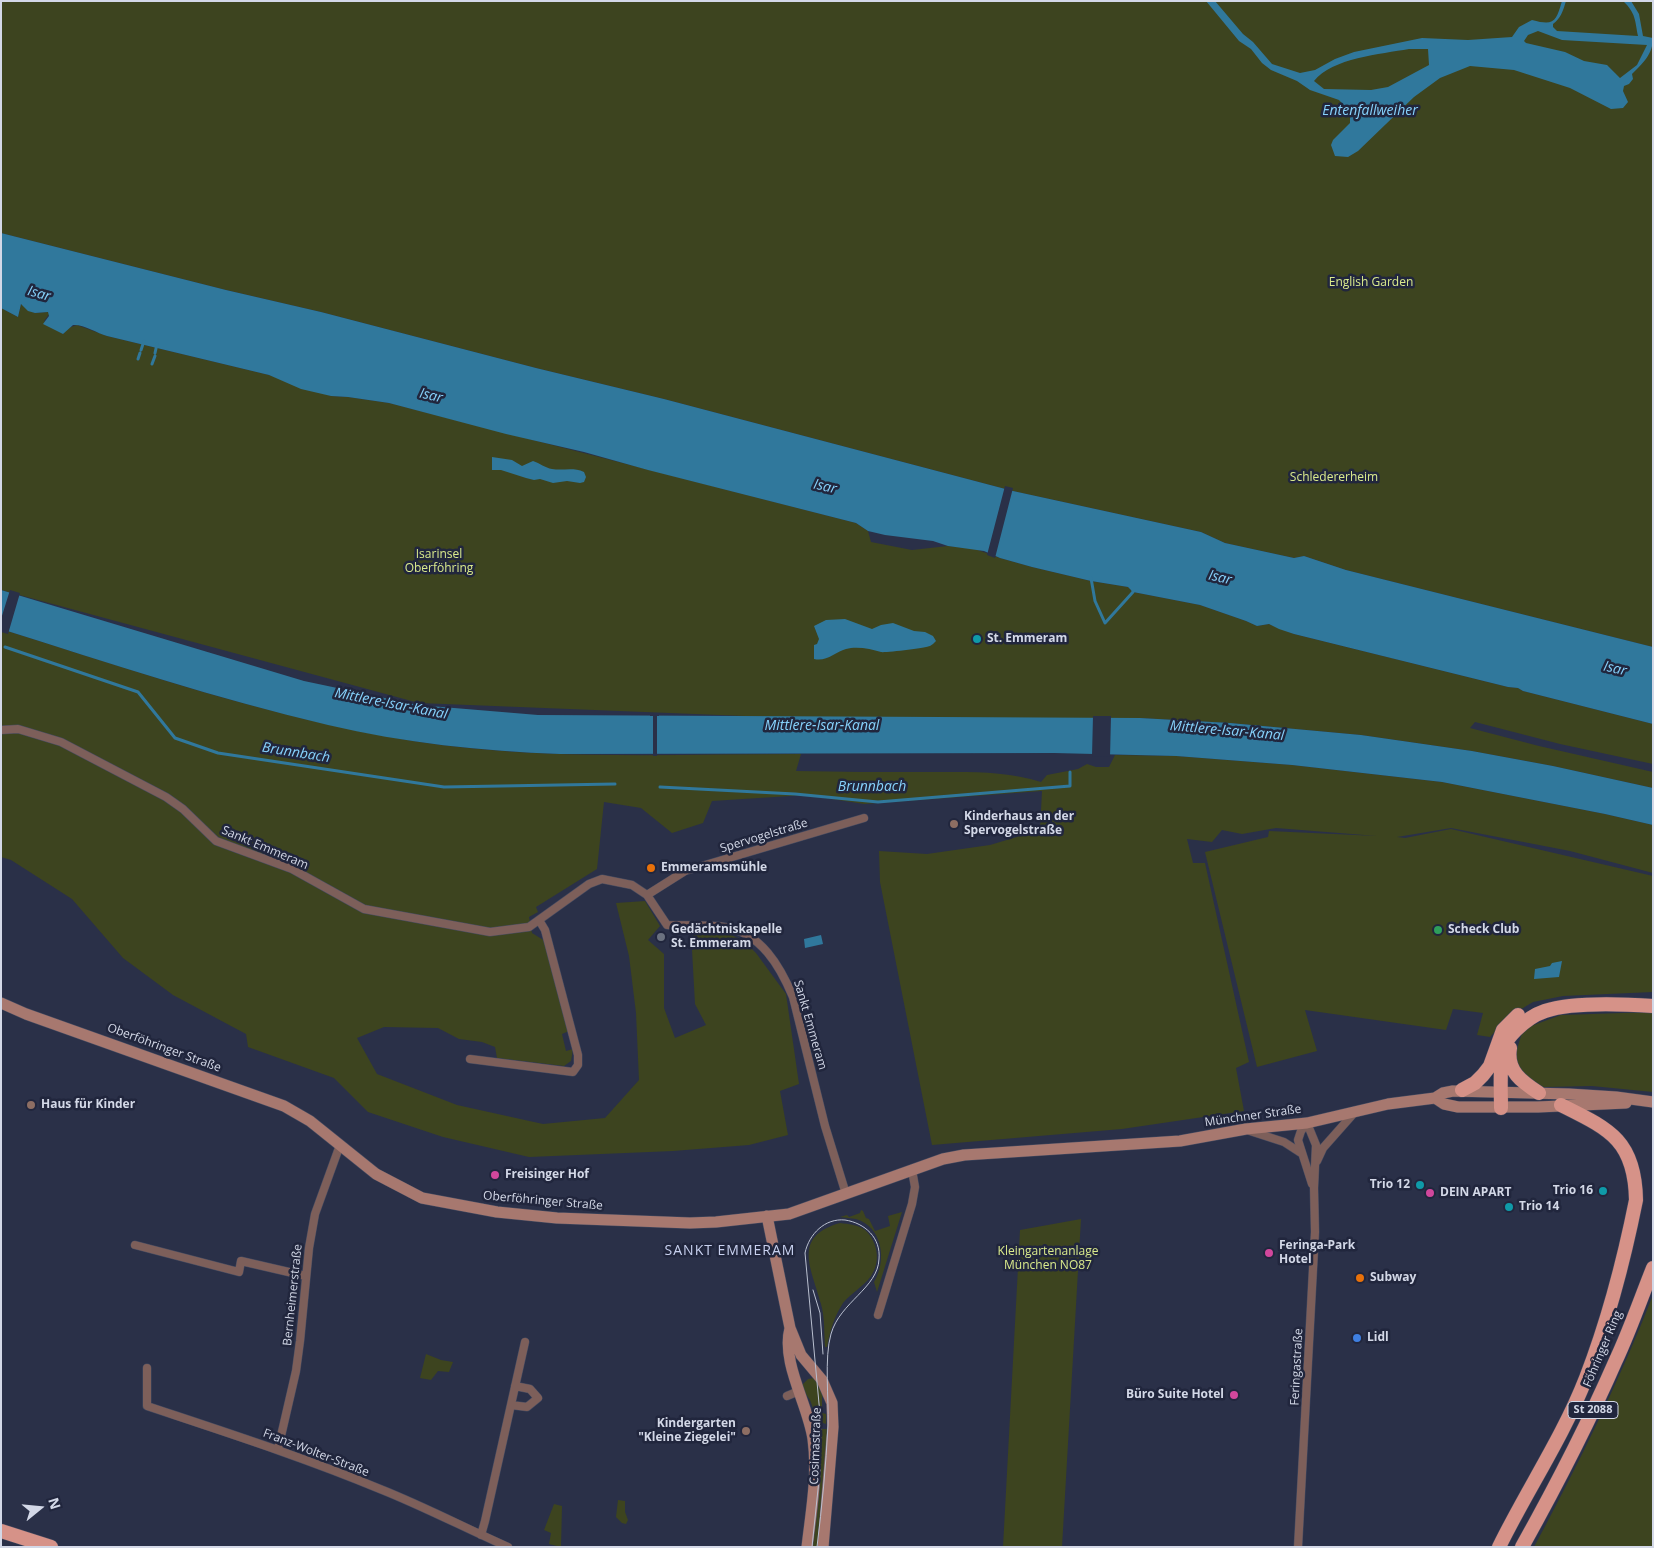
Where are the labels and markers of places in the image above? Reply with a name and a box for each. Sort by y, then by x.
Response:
place label: St. Emmeram [987,632,1067,646]
marker: St. Emmeram [971,633,983,645]
place label: Kinderhaus an der Spervogelstraße [964,810,1074,838]
marker: Kinderhaus an der Spervogelstraße [948,818,960,830]
place label: Emmeramsmühle [661,861,767,875]
marker: Emmeramsmühle [645,862,657,874]
place label: Gedächtniskapelle St. Emmeram [671,923,782,951]
place label: Scheck Club [1448,923,1519,937]
marker: Scheck Club [1432,924,1444,936]
marker: Gedächtniskapelle St. Emmeram [655,931,667,943]
place label: Haus für Kinder [41,1098,135,1112]
marker: Haus für Kinder [25,1099,37,1111]
place label: Freisinger Hof [505,1168,589,1182]
marker: Freisinger Hof [489,1169,501,1181]
place label: Trio 12 [1370,1178,1410,1192]
marker: Trio 12 [1414,1179,1426,1191]
place label: Trio 16 [1553,1184,1593,1198]
marker: Trio 16 [1597,1185,1609,1197]
place label: DEIN APART [1440,1186,1511,1200]
marker: DEIN APART [1424,1187,1436,1199]
place label: Trio 14 [1519,1200,1559,1214]
marker: Trio 14 [1503,1201,1515,1213]
place label: Feringa-Park Hotel [1279,1239,1355,1267]
marker: Feringa-Park Hotel [1263,1247,1275,1259]
place label: Subway [1370,1271,1416,1285]
marker: Subway [1354,1272,1366,1284]
place label: Lidl [1367,1331,1389,1345]
marker: Lidl [1351,1332,1363,1344]
place label: Büro Suite Hotel [1126,1388,1224,1402]
marker: Büro Suite Hotel [1228,1389,1240,1401]
place label: Kindergarten "Kleine Ziegelei" [638,1417,736,1445]
marker: Kindergarten "Kleine Ziegelei" [740,1425,752,1437]

